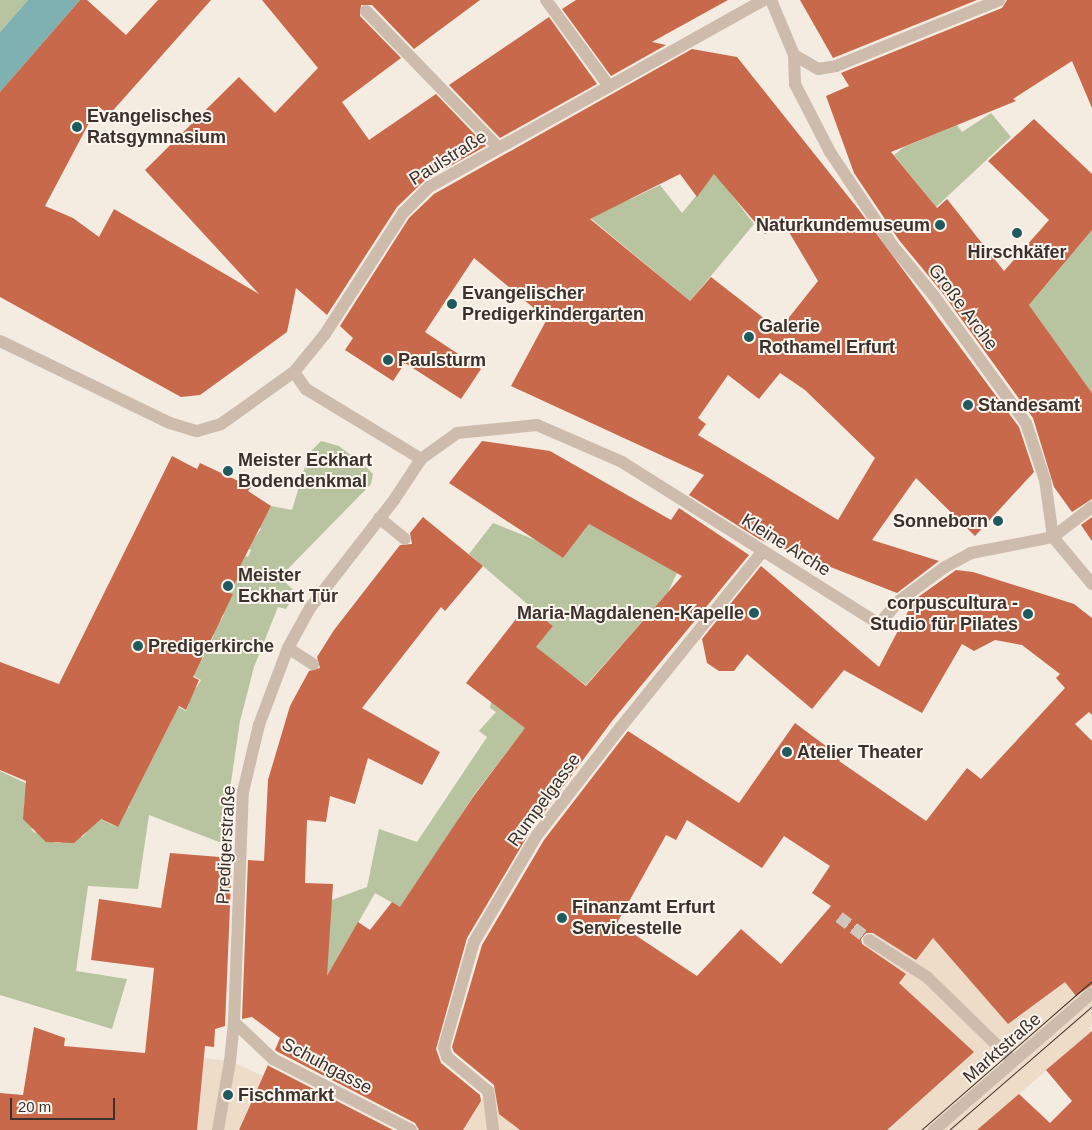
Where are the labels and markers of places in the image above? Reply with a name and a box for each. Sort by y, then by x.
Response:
place label: Evangelisches Ratsgymnasium [87,106,226,148]
marker: Evangelisches Ratsgymnasium [71,121,83,133]
place label: Naturkundemuseum [756,214,930,236]
marker: Naturkundemuseum [934,219,946,231]
marker: Hirschkäfer [1011,227,1023,239]
place label: Hirschkäfer [967,241,1067,263]
place label: Evangelischer Predigerkindergarten [462,283,644,326]
marker: Evangelischer Predigerkindergarten [446,298,458,310]
place label: Galerie Rothamel Erfurt [759,316,895,358]
marker: Galerie Rothamel Erfurt [743,331,755,343]
place label: Paulsturm [398,349,486,371]
marker: Paulsturm [382,354,394,366]
place label: Standesamt [978,394,1080,416]
marker: Standesamt [962,399,974,411]
place label: Meister Eckhart Bodendenkmal [238,450,372,492]
marker: Meister Eckhart Bodendenkmal [222,465,234,477]
place label: Sonneborn [893,510,988,532]
marker: Sonneborn [992,515,1004,527]
place label: Meister Eckhart Tür [238,565,338,608]
marker: Meister Eckhart Tür [222,580,234,592]
place label: corpuscultura - Studio für Pilates [870,593,1018,636]
place label: Maria-Magdalenen-Kapelle [517,602,744,624]
marker: Maria-Magdalenen-Kapelle [748,607,760,619]
marker: corpuscultura - Studio für Pilates [1022,608,1034,620]
place label: Predigerkirche [148,635,274,657]
marker: Predigerkirche [132,640,144,652]
place label: Atelier Theater [797,741,923,763]
marker: Atelier Theater [781,746,793,758]
place label: Finanzamt Erfurt Servicestelle [572,897,715,940]
marker: Finanzamt Erfurt Servicestelle [556,912,568,924]
place label: Fischmarkt [238,1084,334,1106]
marker: Fischmarkt [222,1089,234,1101]

